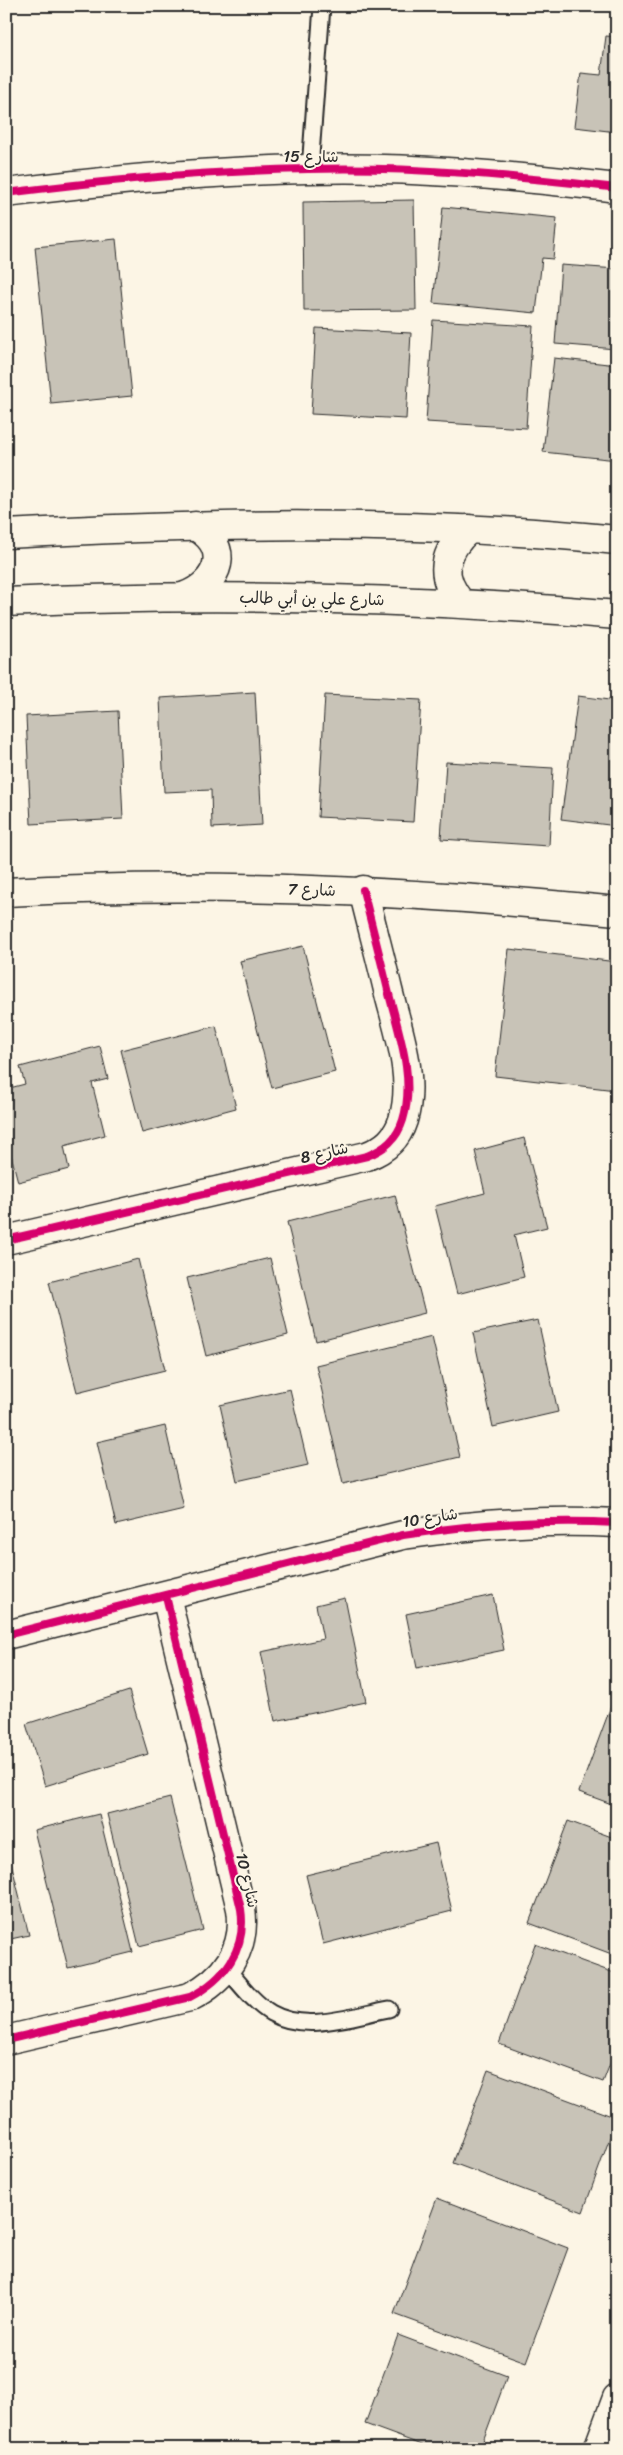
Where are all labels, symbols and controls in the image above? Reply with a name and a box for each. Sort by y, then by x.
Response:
street label: شارع 15 [283,142,339,171]
street label: شارع علي بن أبي طالب [239,583,385,614]
street label: شارع 7 [288,874,336,905]
street label: شارع 8 [297,1133,351,1172]
street label: شارع 10 [400,1499,460,1536]
street label: شارع 10 [227,1850,268,1911]

